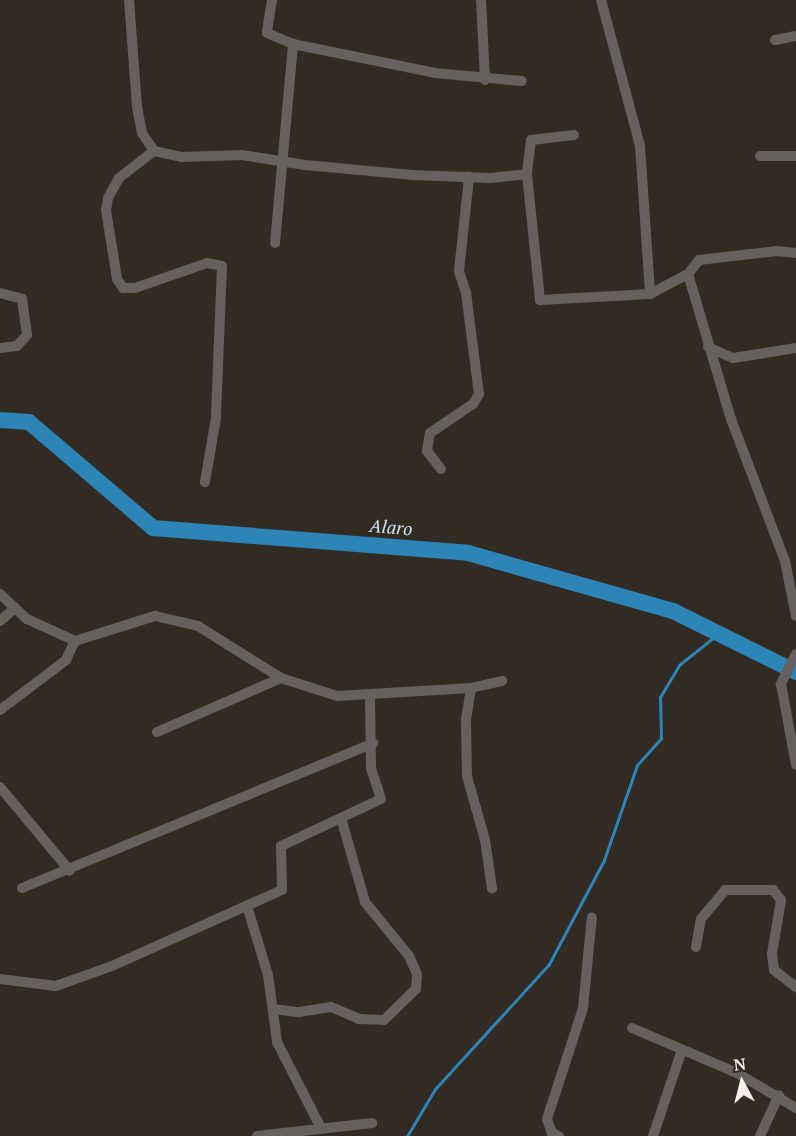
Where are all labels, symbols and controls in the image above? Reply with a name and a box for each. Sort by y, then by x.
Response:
water label: Alaro [369,514,413,540]
north arrow [712,1052,772,1112]
text: N [732,1052,747,1076]

